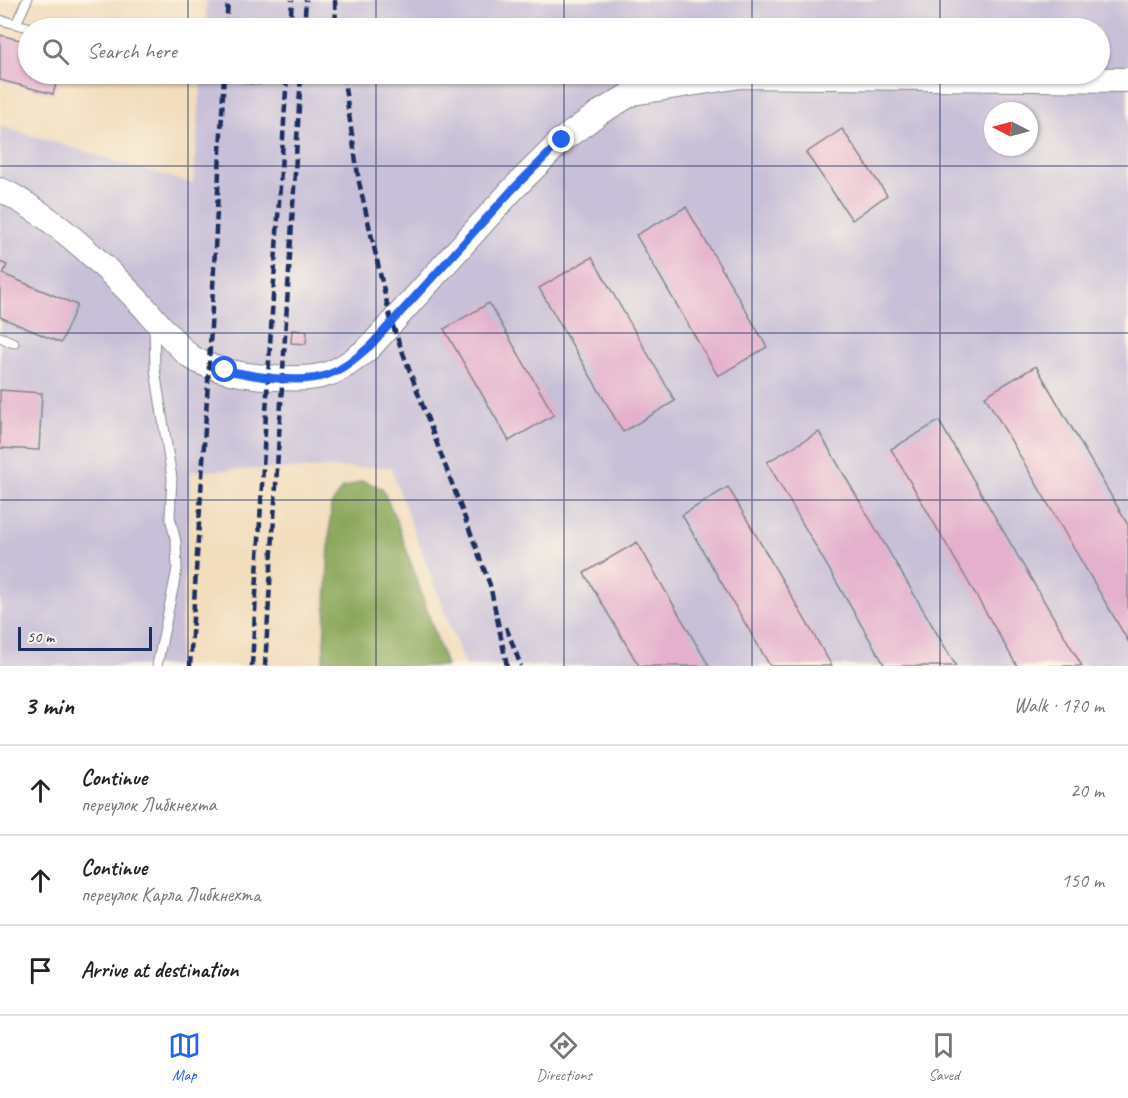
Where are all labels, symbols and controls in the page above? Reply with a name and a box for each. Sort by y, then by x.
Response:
search box [18,18,1110,84]
icon: search [39,35,72,68]
text: Search here [87,37,177,65]
north arrow [984,102,1038,156]
route end [548,126,574,152]
route start [211,356,237,382]
scale bar [18,624,152,652]
text: 50 m [27,627,54,647]
text: 3 min [24,689,74,722]
text: Walk · 170 m [1014,693,1104,718]
text: Continue [81,764,147,792]
icon: ahead [24,774,57,807]
text: 20 m [1070,778,1104,803]
text: переулок Либкнехта [81,792,217,817]
text: Continue [81,854,147,882]
icon: ahead [24,864,57,897]
text: 150 m [1061,868,1104,893]
text: переулок Карла Либкнехта [81,882,261,907]
icon: arrive [24,954,57,987]
text: Arrive at destination [81,956,238,984]
tab: Map [168,1029,201,1085]
tab: Directions [536,1029,592,1085]
tab: Saved [927,1029,960,1085]

